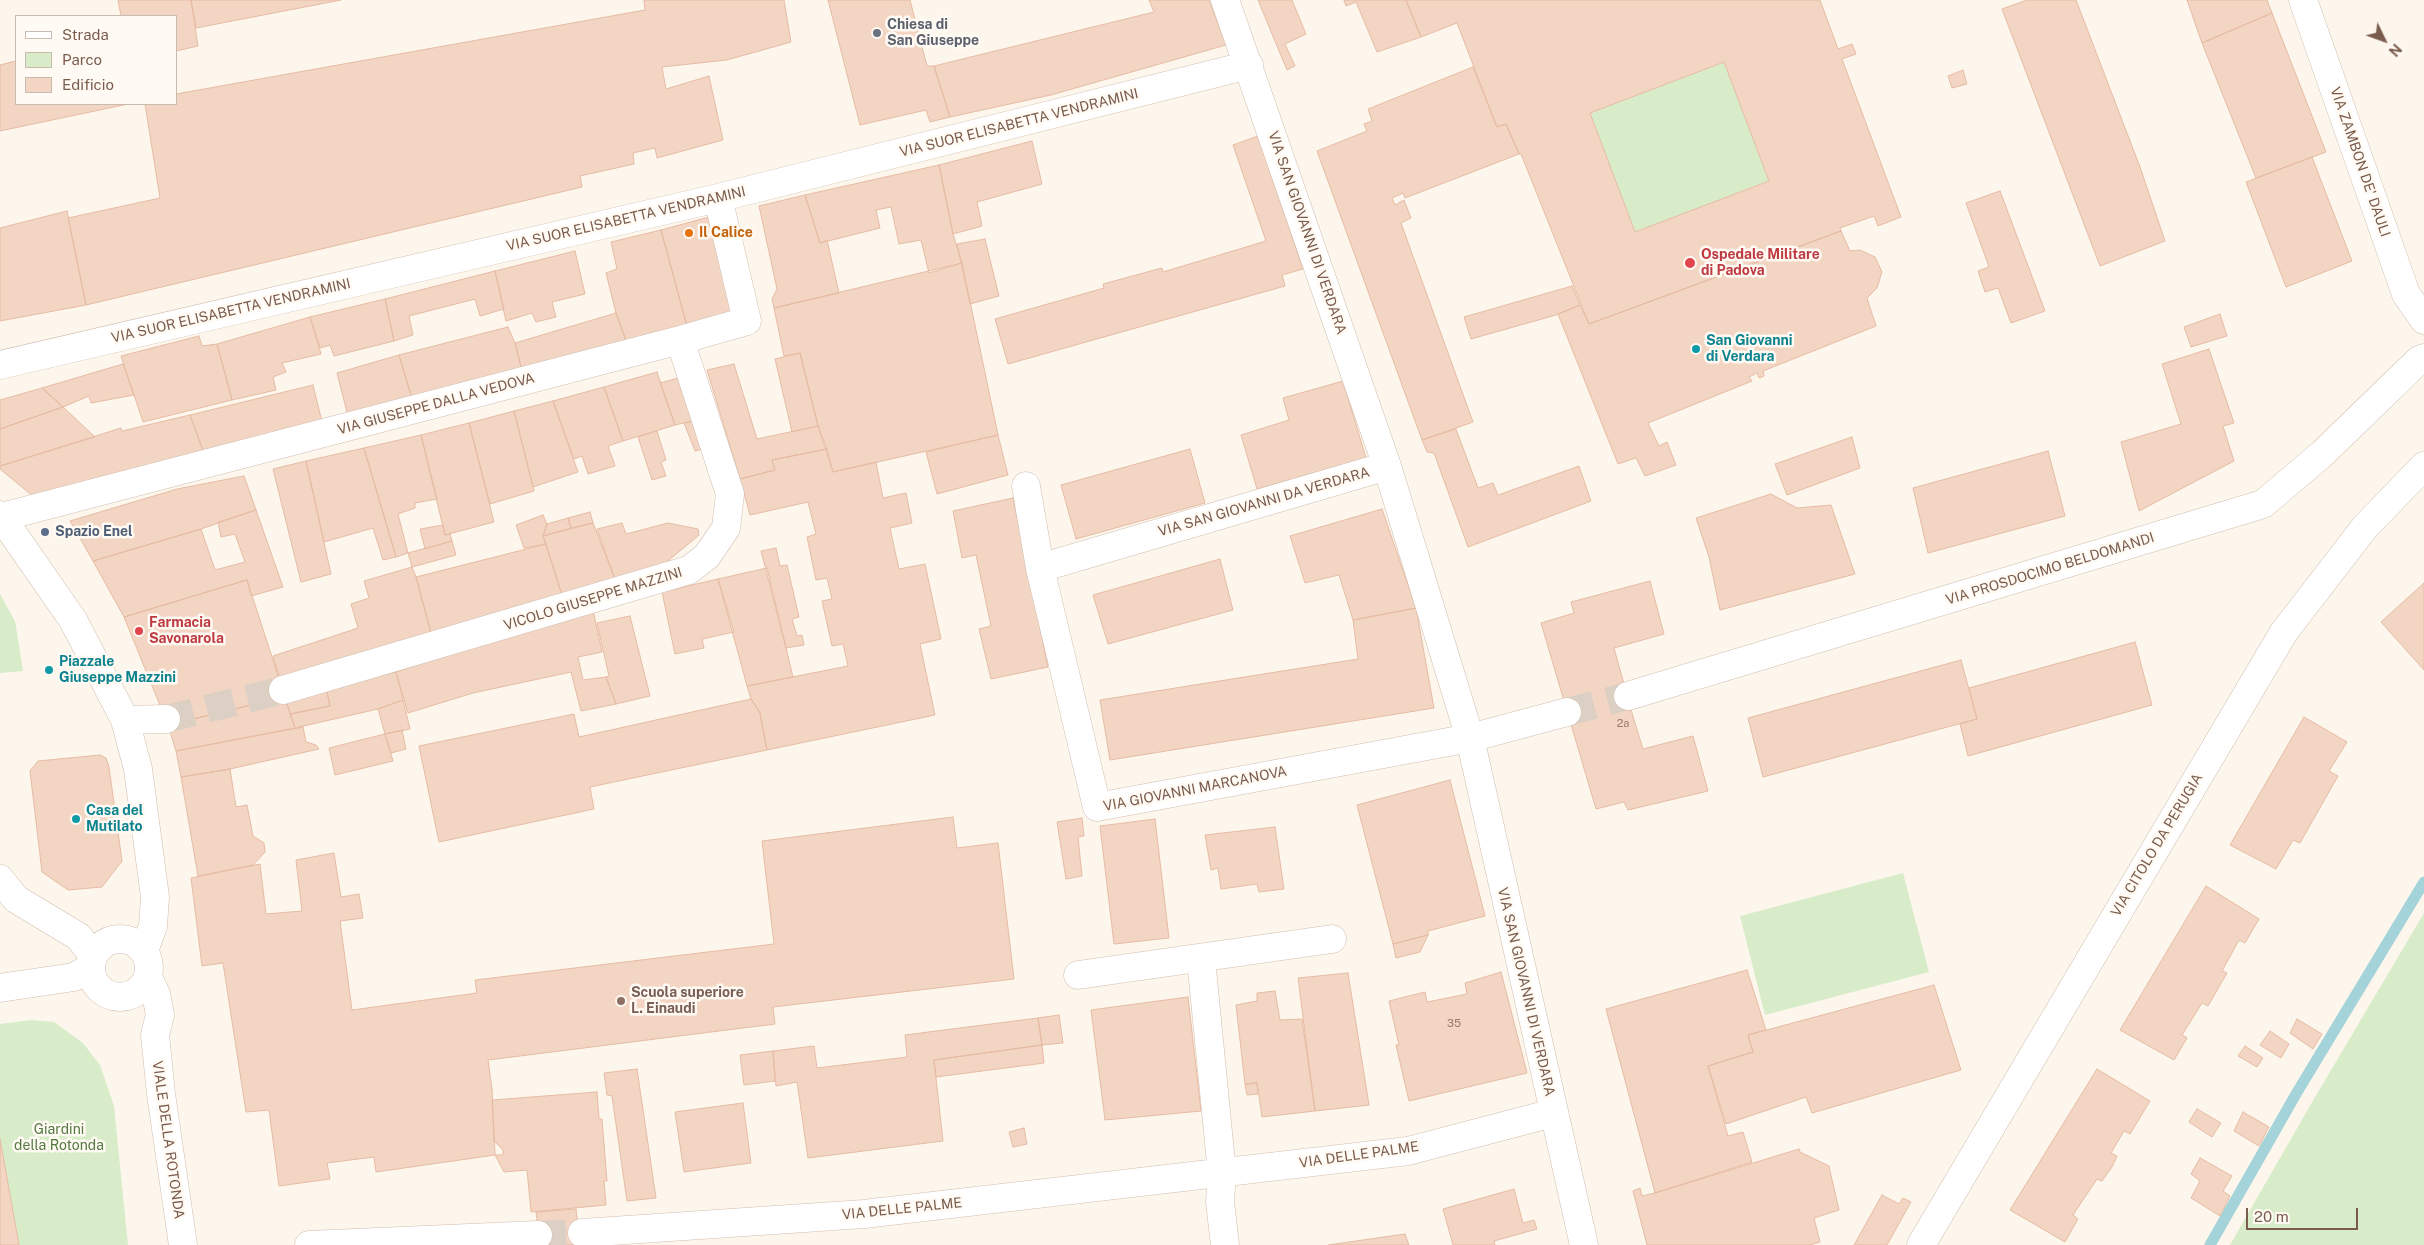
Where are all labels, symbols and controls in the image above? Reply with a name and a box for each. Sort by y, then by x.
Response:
legend [15,15,178,105]
north arrow [2359,15,2409,65]
place label: Chiesa di San Giuseppe [887,17,979,49]
text: Strada [62,26,109,43]
marker: Chiesa di San Giuseppe [871,27,883,39]
text: N [2386,41,2405,59]
text: Parco [62,51,102,68]
text: Edificio [62,76,114,93]
street label: VIA SUOR ELISABETTA VENDRAMINI [898,85,1140,161]
street label: VIA ZAMBON DE' DAULI [2326,85,2394,239]
street label: VIA SAN GIOVANNI DI VERDARA [1264,129,1350,337]
street label: VIA SUOR ELISABETTA VENDRAMINI [505,183,747,255]
place label: Il Calice [699,225,753,241]
marker: Il Calice [683,227,695,239]
place label: Ospedale Militare di Padova [1701,247,1820,280]
marker: Ospedale Militare di Padova [1683,256,1697,270]
street label: VIA SUOR ELISABETTA VENDRAMINI [110,275,352,347]
place label: San Giovanni di Verdara [1706,333,1792,366]
marker: San Giovanni di Verdara [1690,343,1702,355]
street label: VIA GIUSEPPE DALLA VEDOVA [336,370,536,438]
street label: VIA SAN GIOVANNI DA VERDARA [1156,464,1372,540]
place label: Spazio Enel [55,524,133,540]
marker: Spazio Enel [39,526,51,538]
street label: VIA PROSDOCIMO BELDOMANDI [1944,529,2156,609]
street label: VICOLO GIUSEPPE MAZZINI [502,564,684,634]
place label: Farmacia Savonarola [149,615,224,648]
marker: Farmacia Savonarola [133,625,145,637]
place label: Piazzale Giuseppe Mazzini [59,654,176,686]
marker: Piazzale Giuseppe Mazzini [43,664,55,676]
house number: 2a [1617,717,1629,731]
street label: VIA GIOVANNI MARCANOVA [1102,763,1288,815]
street label: VIA CITOLO DA PERUGIA [2108,770,2206,920]
place label: Casa del Mutilato [86,803,143,836]
marker: Casa del Mutilato [70,813,82,825]
street label: VIA SAN GIOVANNI DI VERDARA [1494,886,1558,1098]
place label: Scuola superiore L. Einaudi [631,985,744,1018]
marker: Scuola superiore L. Einaudi [615,995,627,1007]
house number: 35 [1447,1017,1461,1031]
street label: VIALE DELLA ROTONDA [149,1060,187,1220]
park label: Giardini della Rotonda [14,1122,104,1154]
street label: VIA DELLE PALME [1298,1138,1420,1172]
street label: VIA DELLE PALME [841,1194,963,1224]
scale bar [2249,1198,2362,1230]
text: 20 m [2254,1208,2289,1225]

